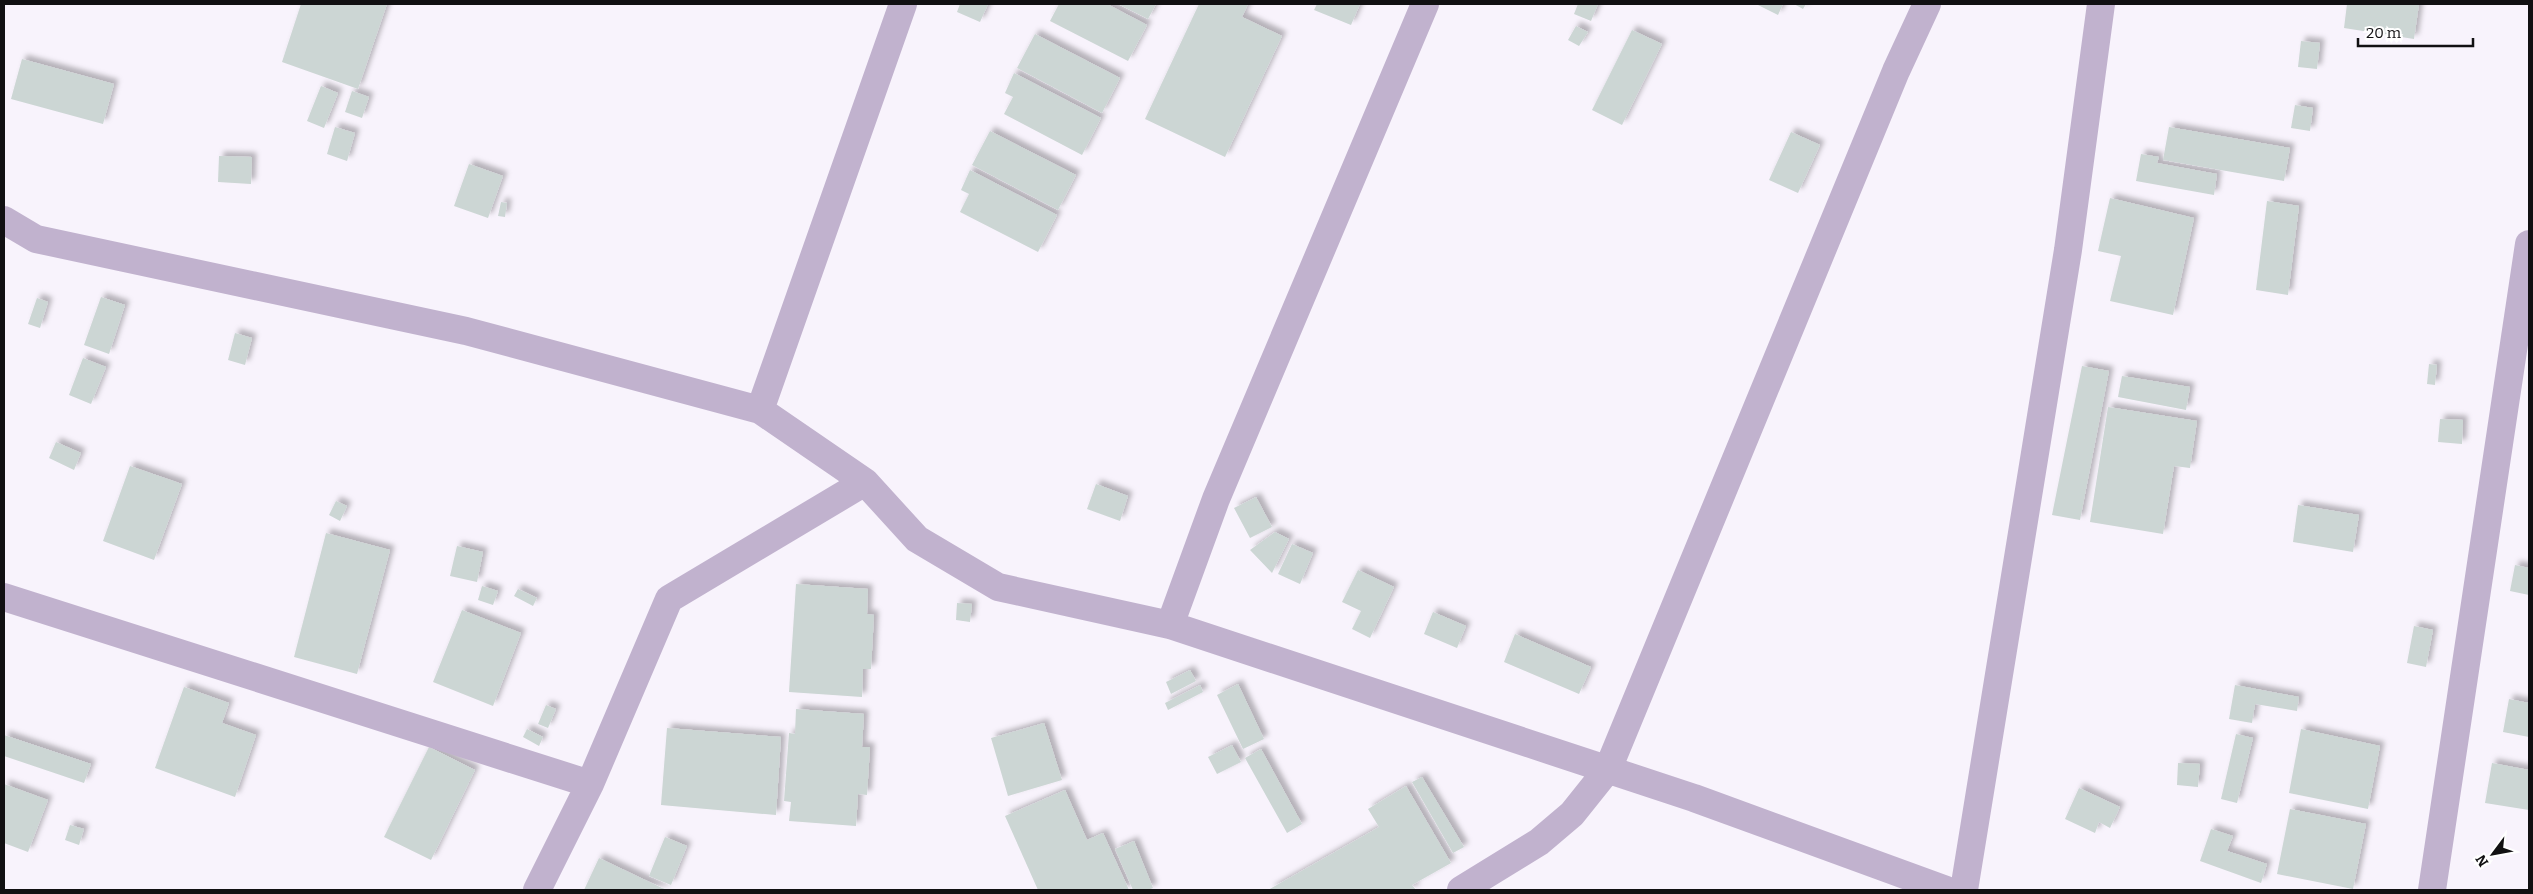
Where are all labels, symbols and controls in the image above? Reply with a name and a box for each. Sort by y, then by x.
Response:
scale bar [2358,15,2473,47]
text: 20 m [2366,24,2402,42]
north arrow [2468,829,2518,879]
text: N [2472,851,2492,870]

